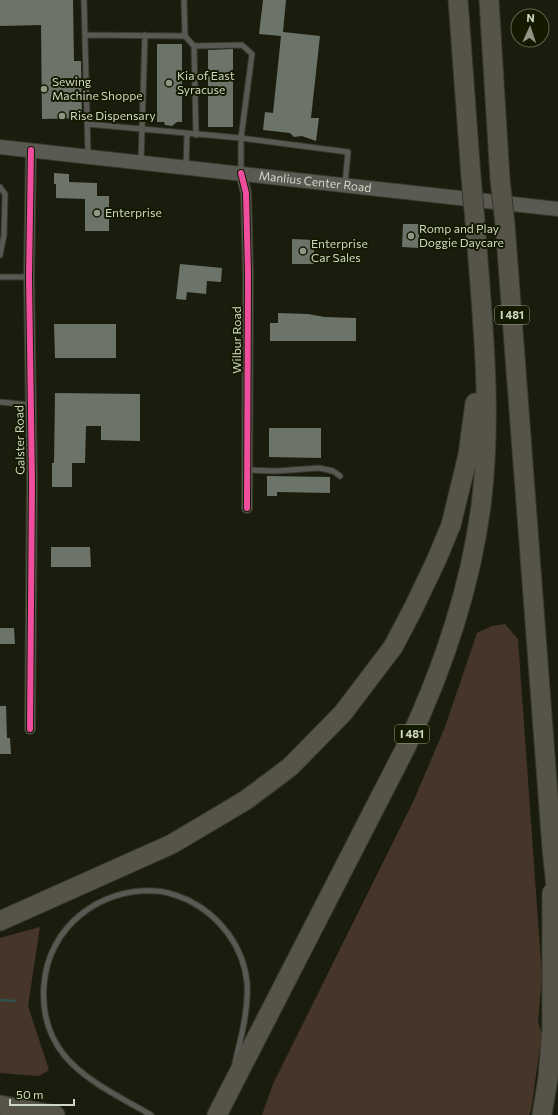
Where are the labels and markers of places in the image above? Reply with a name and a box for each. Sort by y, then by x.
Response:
place label: Kia of East Syracuse [177,68,235,96]
place label: Sewing Machine Shoppe [52,74,143,102]
marker: Kia of East Syracuse [164,78,174,88]
marker: Sewing Machine Shoppe [39,84,49,94]
place label: Rise Dispensary [70,108,156,122]
marker: Rise Dispensary [57,111,67,121]
place label: Enterprise [105,205,162,219]
marker: Enterprise [92,208,102,218]
place label: Romp and Play Doggie Daycare [419,221,504,249]
marker: Romp and Play Doggie Daycare [406,231,416,241]
place label: Enterprise Car Sales [311,236,368,264]
marker: Enterprise Car Sales [298,246,308,256]

